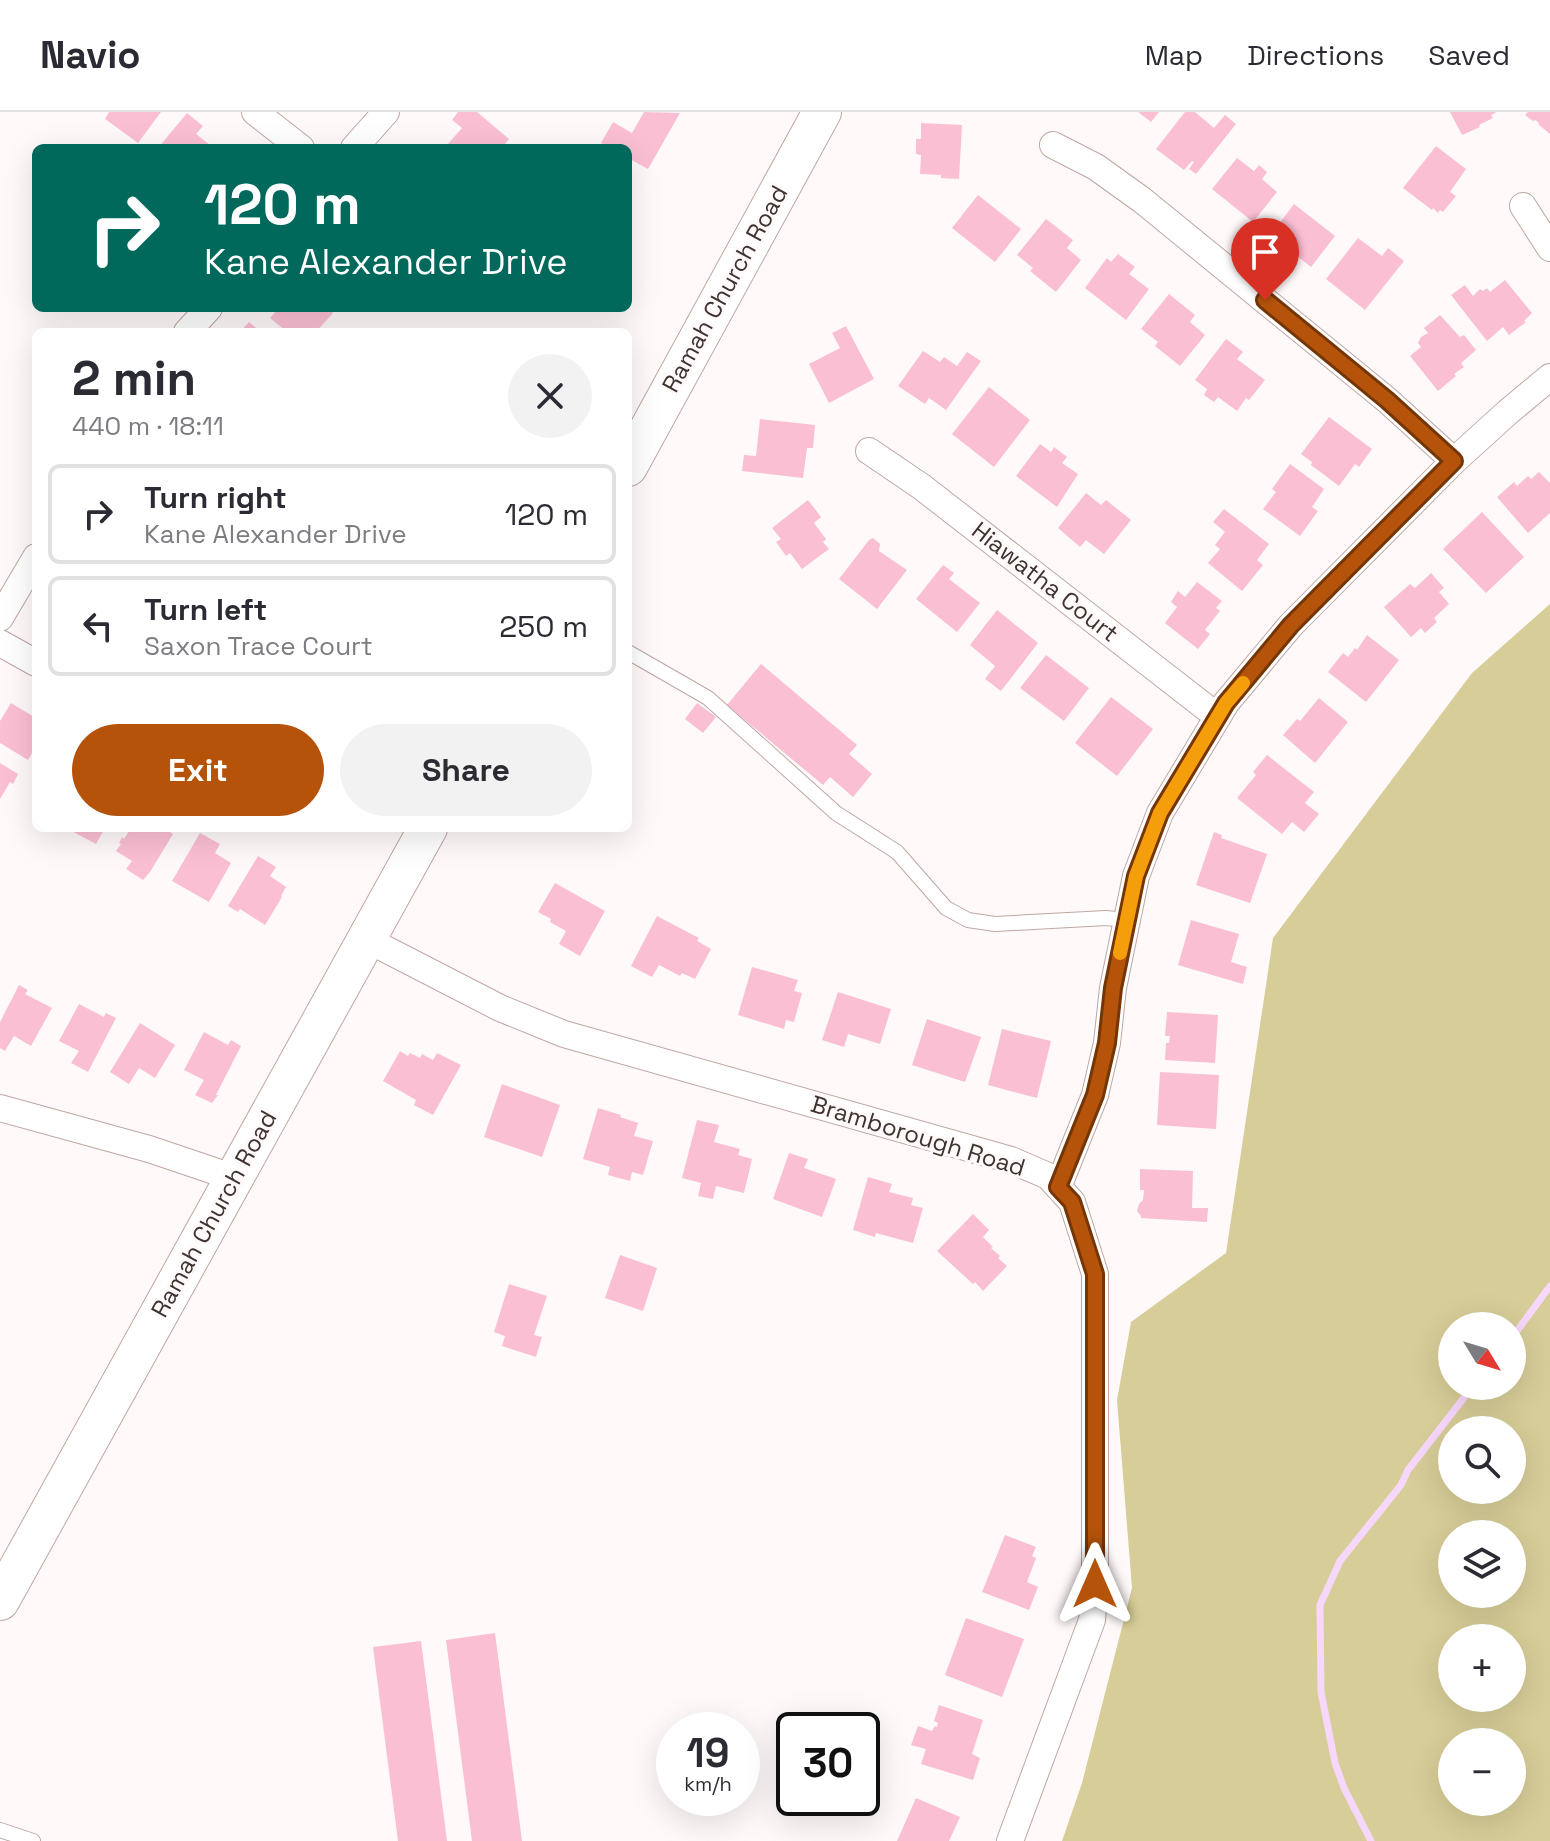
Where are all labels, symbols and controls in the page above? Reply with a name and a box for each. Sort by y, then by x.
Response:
text: Navio [40,31,141,79]
text: Map [1145,37,1203,73]
text: Directions [1247,37,1384,73]
text: Saved [1428,37,1510,73]
text: 120 m [204,169,361,240]
icon: right [72,176,176,280]
street label: Ramah Church Road [655,180,794,398]
pin [1231,218,1299,300]
icon: arrive [1243,230,1287,274]
text: Kane Alexander Drive [204,239,568,285]
text: 2 min [72,348,196,409]
button: close [508,354,592,438]
text: 440 m · 18:11 [72,409,224,443]
text: Turn right [144,478,287,517]
icon: right [76,492,120,536]
text: 120 m [505,495,588,534]
street label: Hiawatha Court [966,515,1125,649]
text: Kane Alexander Drive [144,517,407,551]
text: Turn left [144,590,267,629]
icon: left [76,604,120,648]
text: 250 m [499,607,588,646]
text: Saxon Trace Court [144,629,373,663]
button: Exit [72,724,324,816]
button: Share [340,724,592,816]
street label: Bramborough Road [807,1088,1029,1183]
street label: Ramah Church Road [144,1105,283,1323]
north arrow [1438,1312,1526,1400]
map controls [1438,1312,1526,1816]
button: search [1438,1416,1526,1504]
button: layers [1438,1520,1526,1608]
position arrow [1053,1542,1137,1626]
button: + [1438,1624,1526,1712]
speed limit sign: 30 [776,1712,880,1816]
text: 19 [687,1728,729,1779]
button: − [1438,1728,1526,1816]
text: km/h [684,1771,732,1797]

